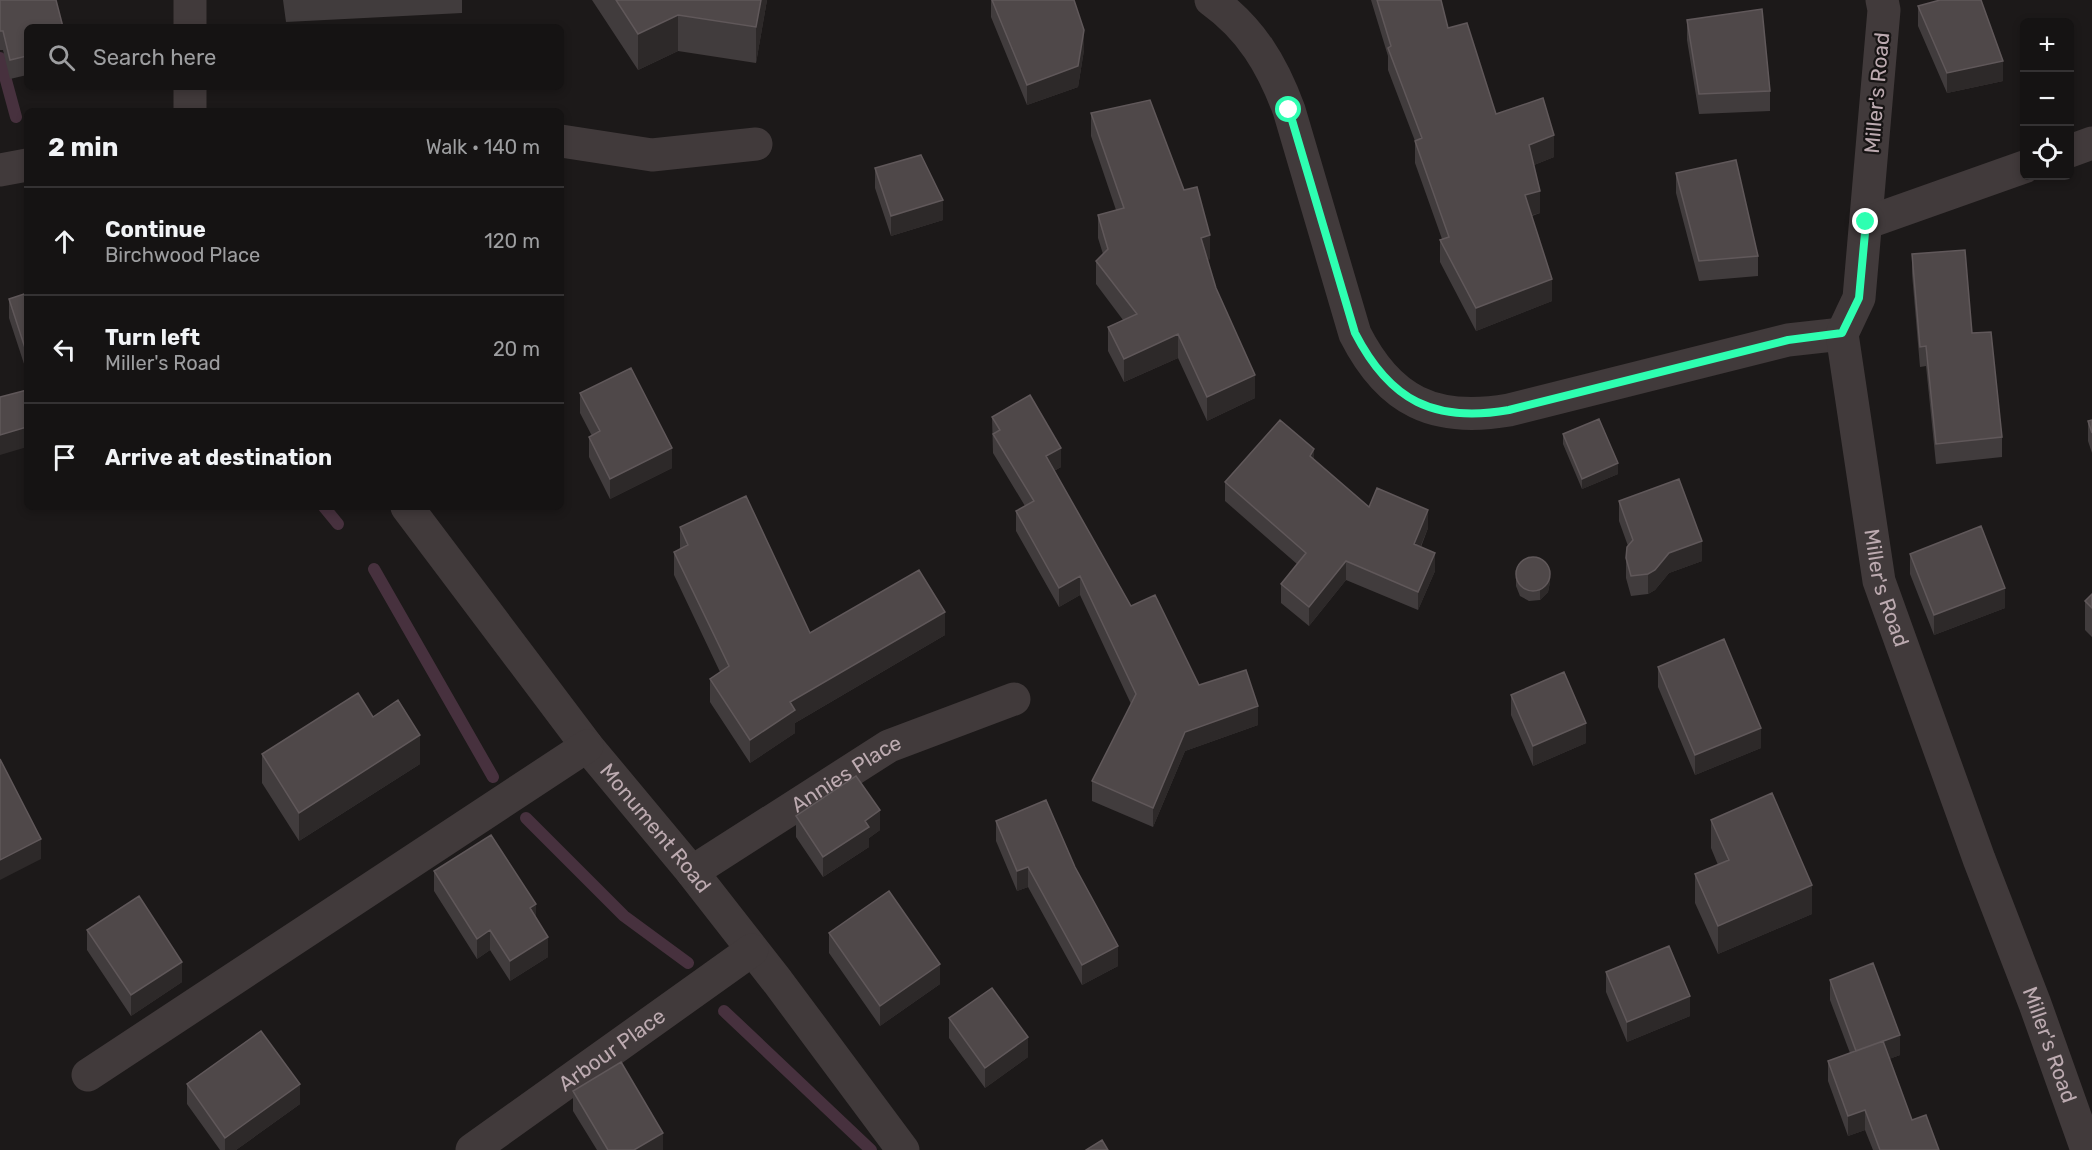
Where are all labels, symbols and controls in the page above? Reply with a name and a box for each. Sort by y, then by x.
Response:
map controls [2020,18,2074,180]
button: + [2020,18,2074,72]
search box [24,24,564,90]
street label: Miller's Road [1859,31,1894,155]
icon: search [45,41,78,74]
text: Search here [93,44,216,71]
button: − [2020,72,2074,126]
route start [1275,96,1301,122]
button: locate [2020,126,2074,180]
text: 2 min [48,132,118,163]
text: Walk · 140 m [426,135,540,159]
route end [1852,208,1878,234]
text: Continue [105,216,206,243]
icon: ahead [48,225,81,258]
text: 120 m [484,229,540,253]
text: Birchwood Place [105,243,260,267]
text: Turn left [105,324,200,351]
icon: left [48,333,81,366]
text: 20 m [493,337,540,361]
text: Miller's Road [105,351,221,375]
icon: arrive [48,441,81,474]
text: Arrive at destination [105,444,332,471]
street label: Miller's Road [1859,527,1915,650]
street label: Annies Place [786,730,905,817]
street label: Monument Road [595,758,716,897]
street label: Miller's Road [2018,983,2082,1106]
street label: Arbour Place [553,1003,670,1096]

